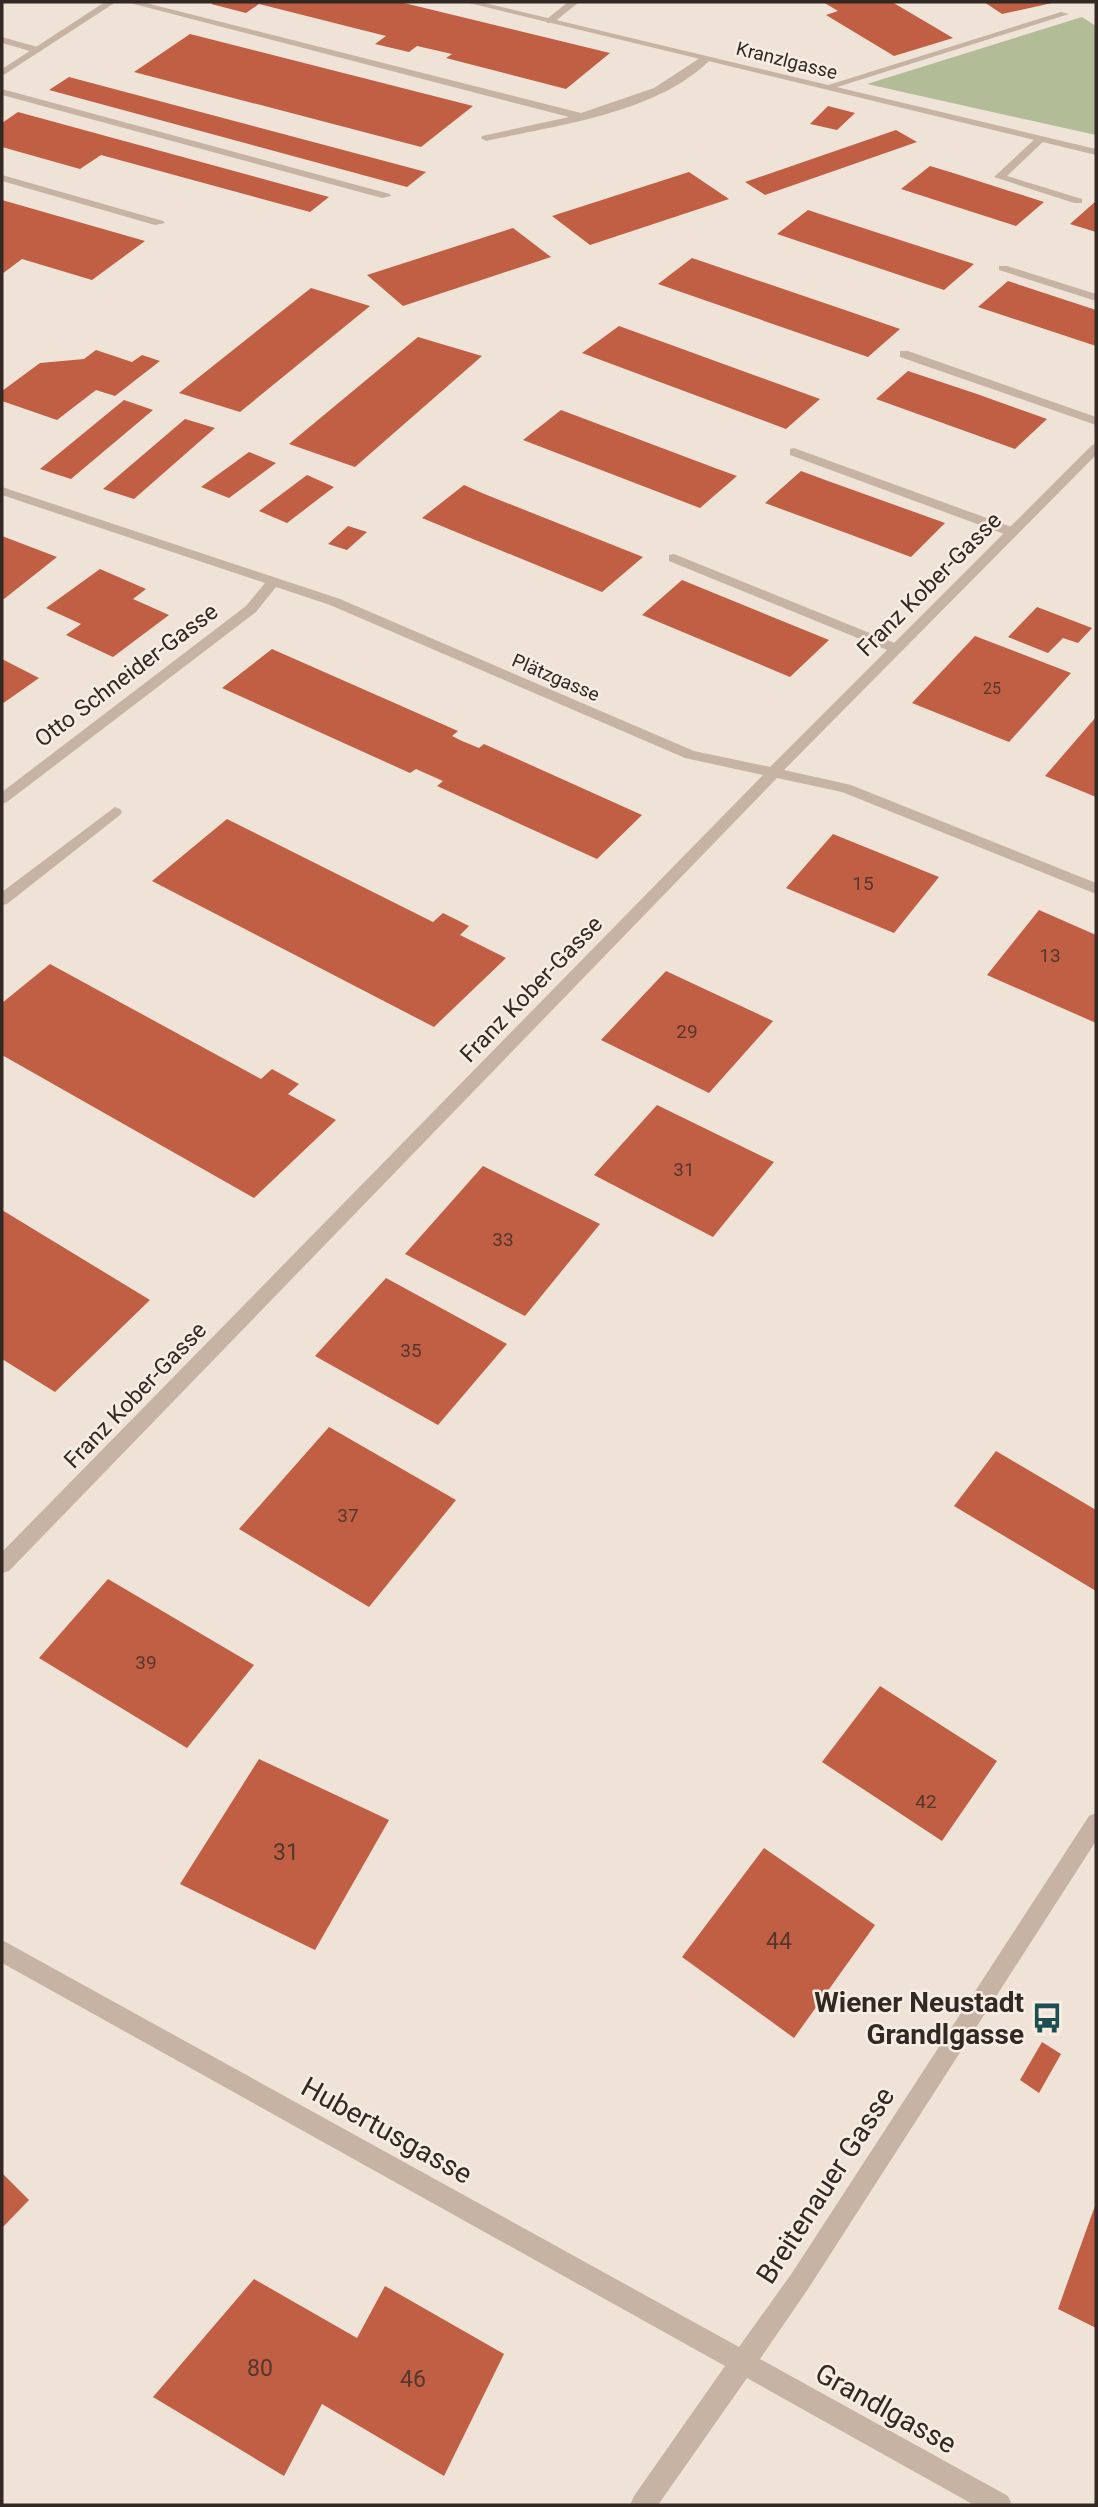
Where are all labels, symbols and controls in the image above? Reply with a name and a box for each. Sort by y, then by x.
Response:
street label: Kranzlgasse [734,37,840,84]
street label: Franz Kober-Gasse [852,507,1007,662]
street label: Otto Schneider-Gasse [30,598,223,753]
street label: Plätzgasse [508,649,603,706]
house number: 25 [983,679,1001,698]
house number: 15 [852,872,874,895]
street label: Franz Kober-Gasse [455,911,608,1068]
house number: 13 [1039,944,1061,967]
house number: 29 [676,1020,698,1043]
house number: 31 [673,1158,695,1181]
house number: 33 [492,1228,514,1251]
street label: Franz Kober-Gasse [59,1317,212,1474]
house number: 35 [400,1339,422,1362]
house number: 37 [337,1504,359,1527]
house number: 39 [135,1651,157,1674]
house number: 42 [915,1790,937,1813]
house number: 31 [273,1839,299,1866]
house number: 44 [766,1928,792,1955]
place label: Wiener Neustadt Grandlgasse [814,1986,1024,2051]
bus stop icon: Wiener Neustadt Grandlgasse [1030,2001,1064,2035]
street label: Hubertusgasse [296,2070,478,2191]
street label: Breitenauer Gasse [750,2081,901,2290]
house number: 80 [247,2355,273,2382]
street label: Grandlgasse [810,2356,962,2461]
house number: 46 [400,2366,426,2393]

